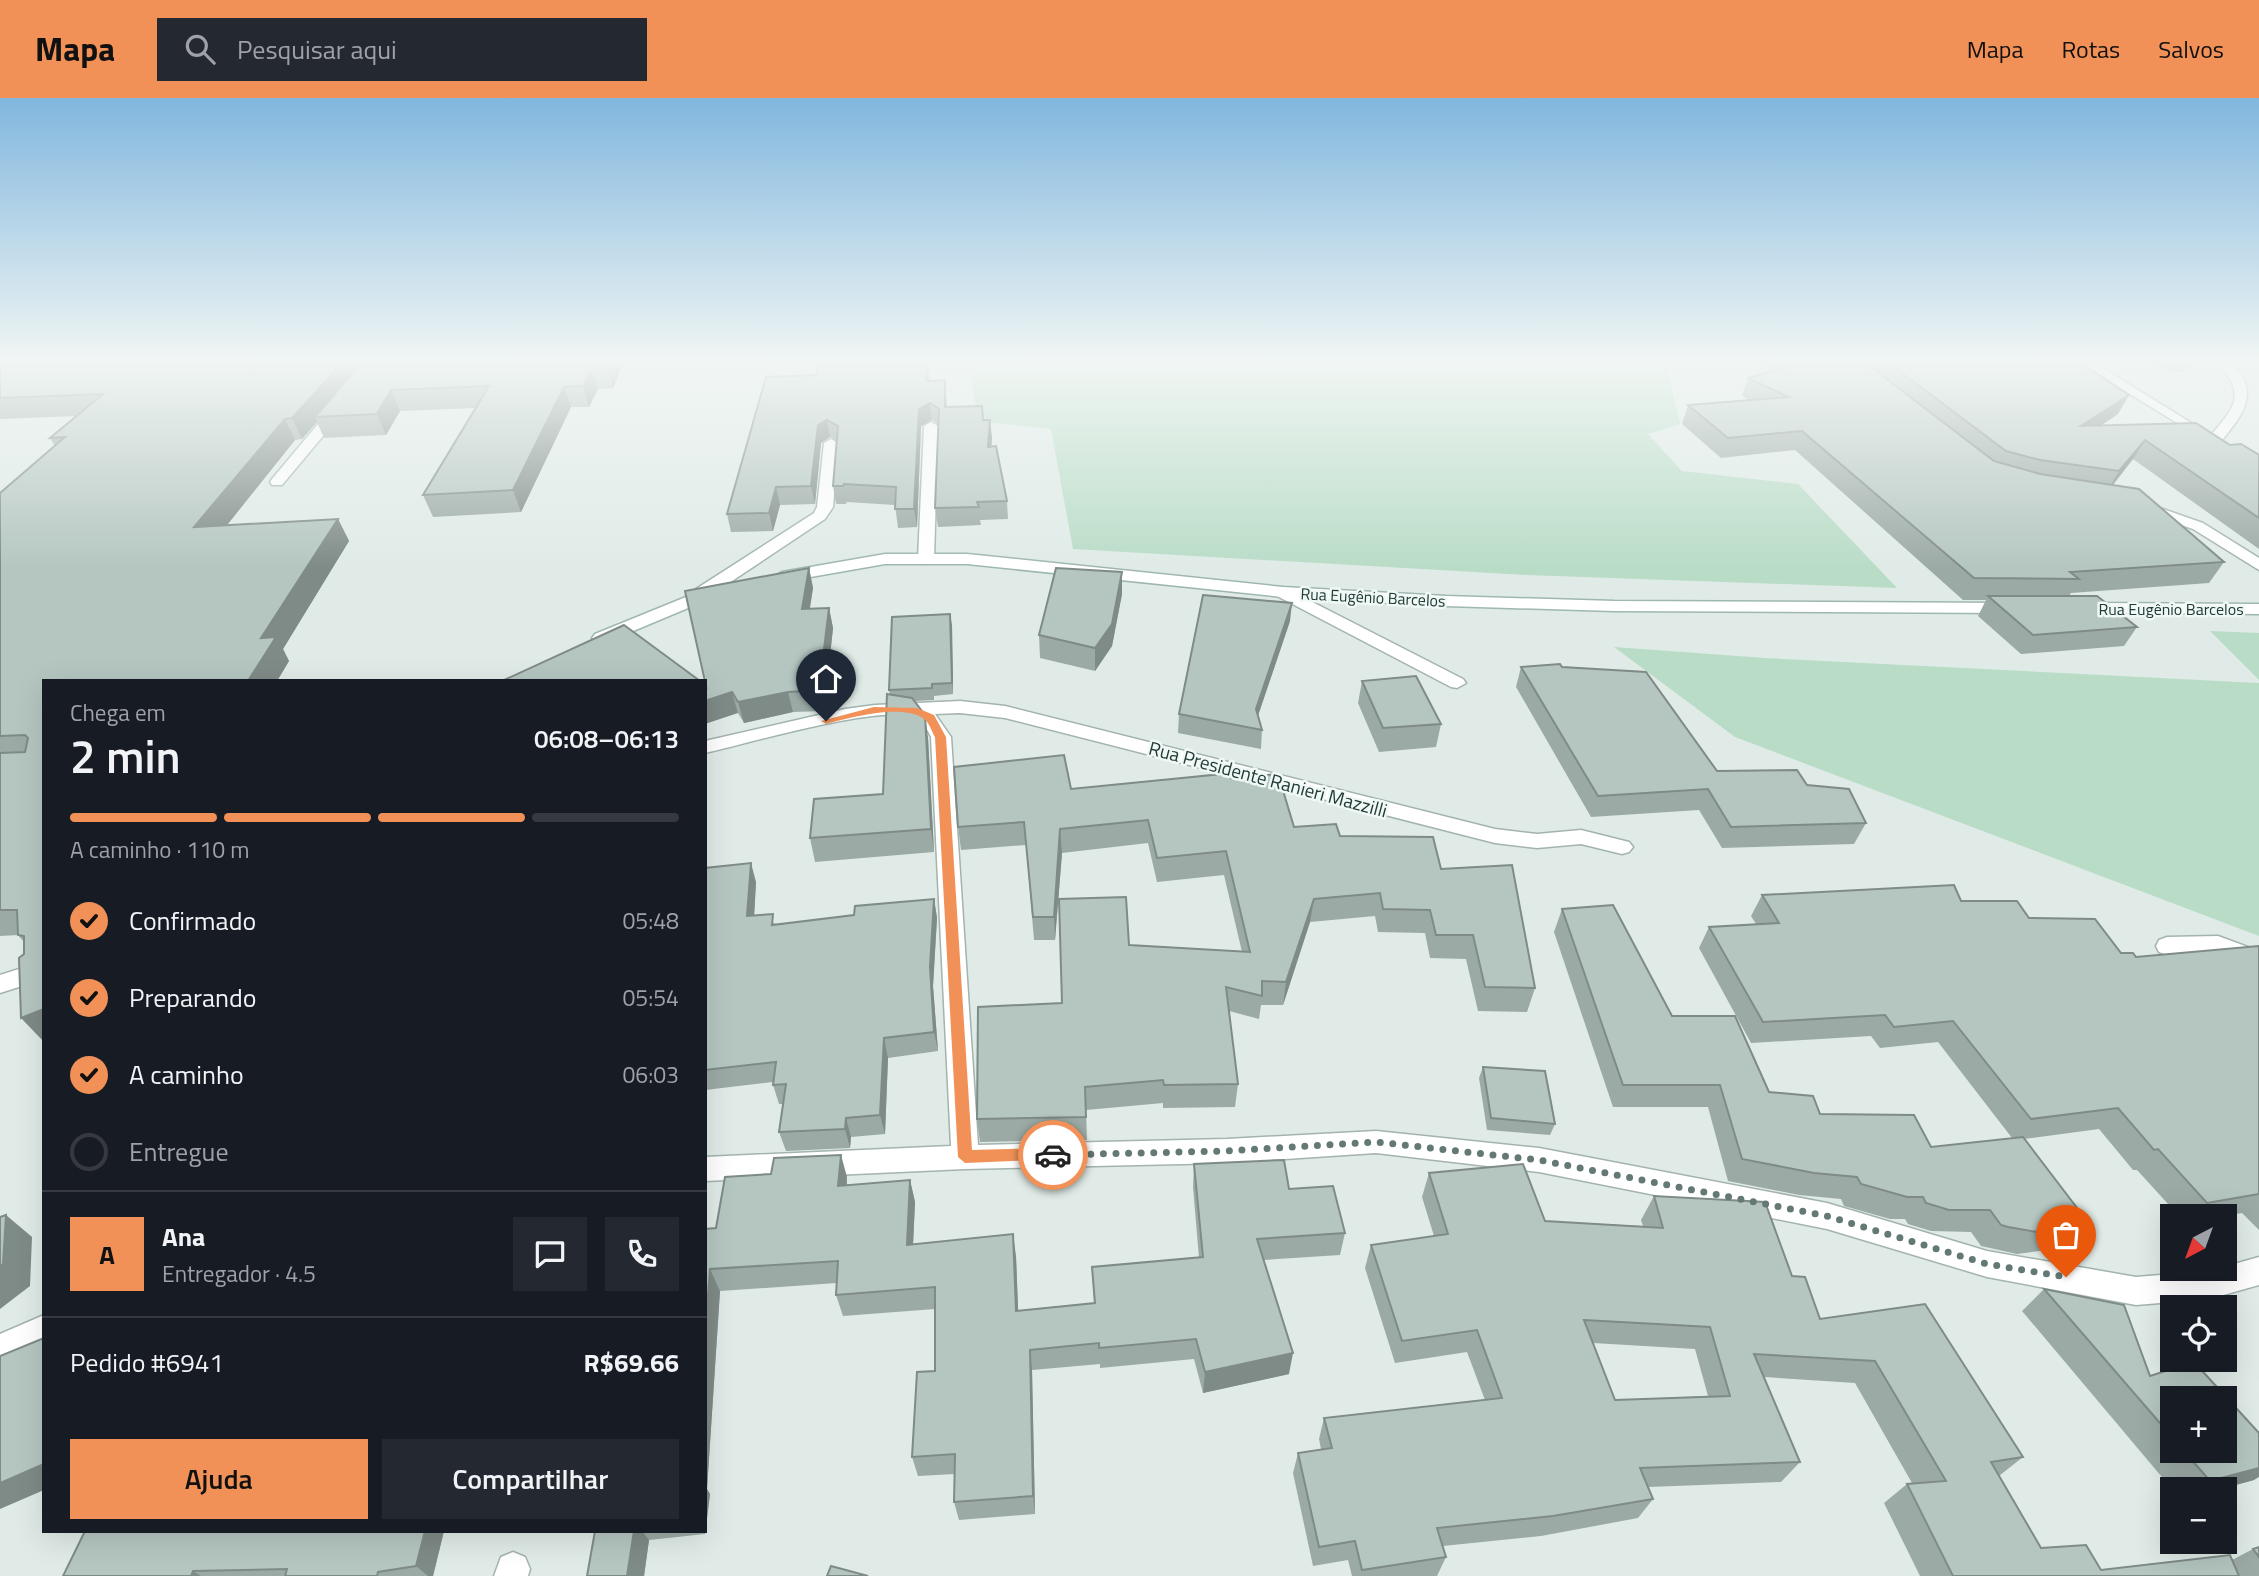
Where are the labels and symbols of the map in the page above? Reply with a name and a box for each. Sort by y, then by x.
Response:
street label: Rua Eugênio Barcelos [1300,581,1446,613]
street label: Rua Eugênio Barcelos [2098,597,2244,621]
pin [796,649,856,721]
street label: Rua Presidente Ranieri Mazzilli [1146,733,1391,824]
courier [1018,1120,1088,1190]
north arrow [2160,1204,2236,1281]
pin [2036,1205,2096,1277]

